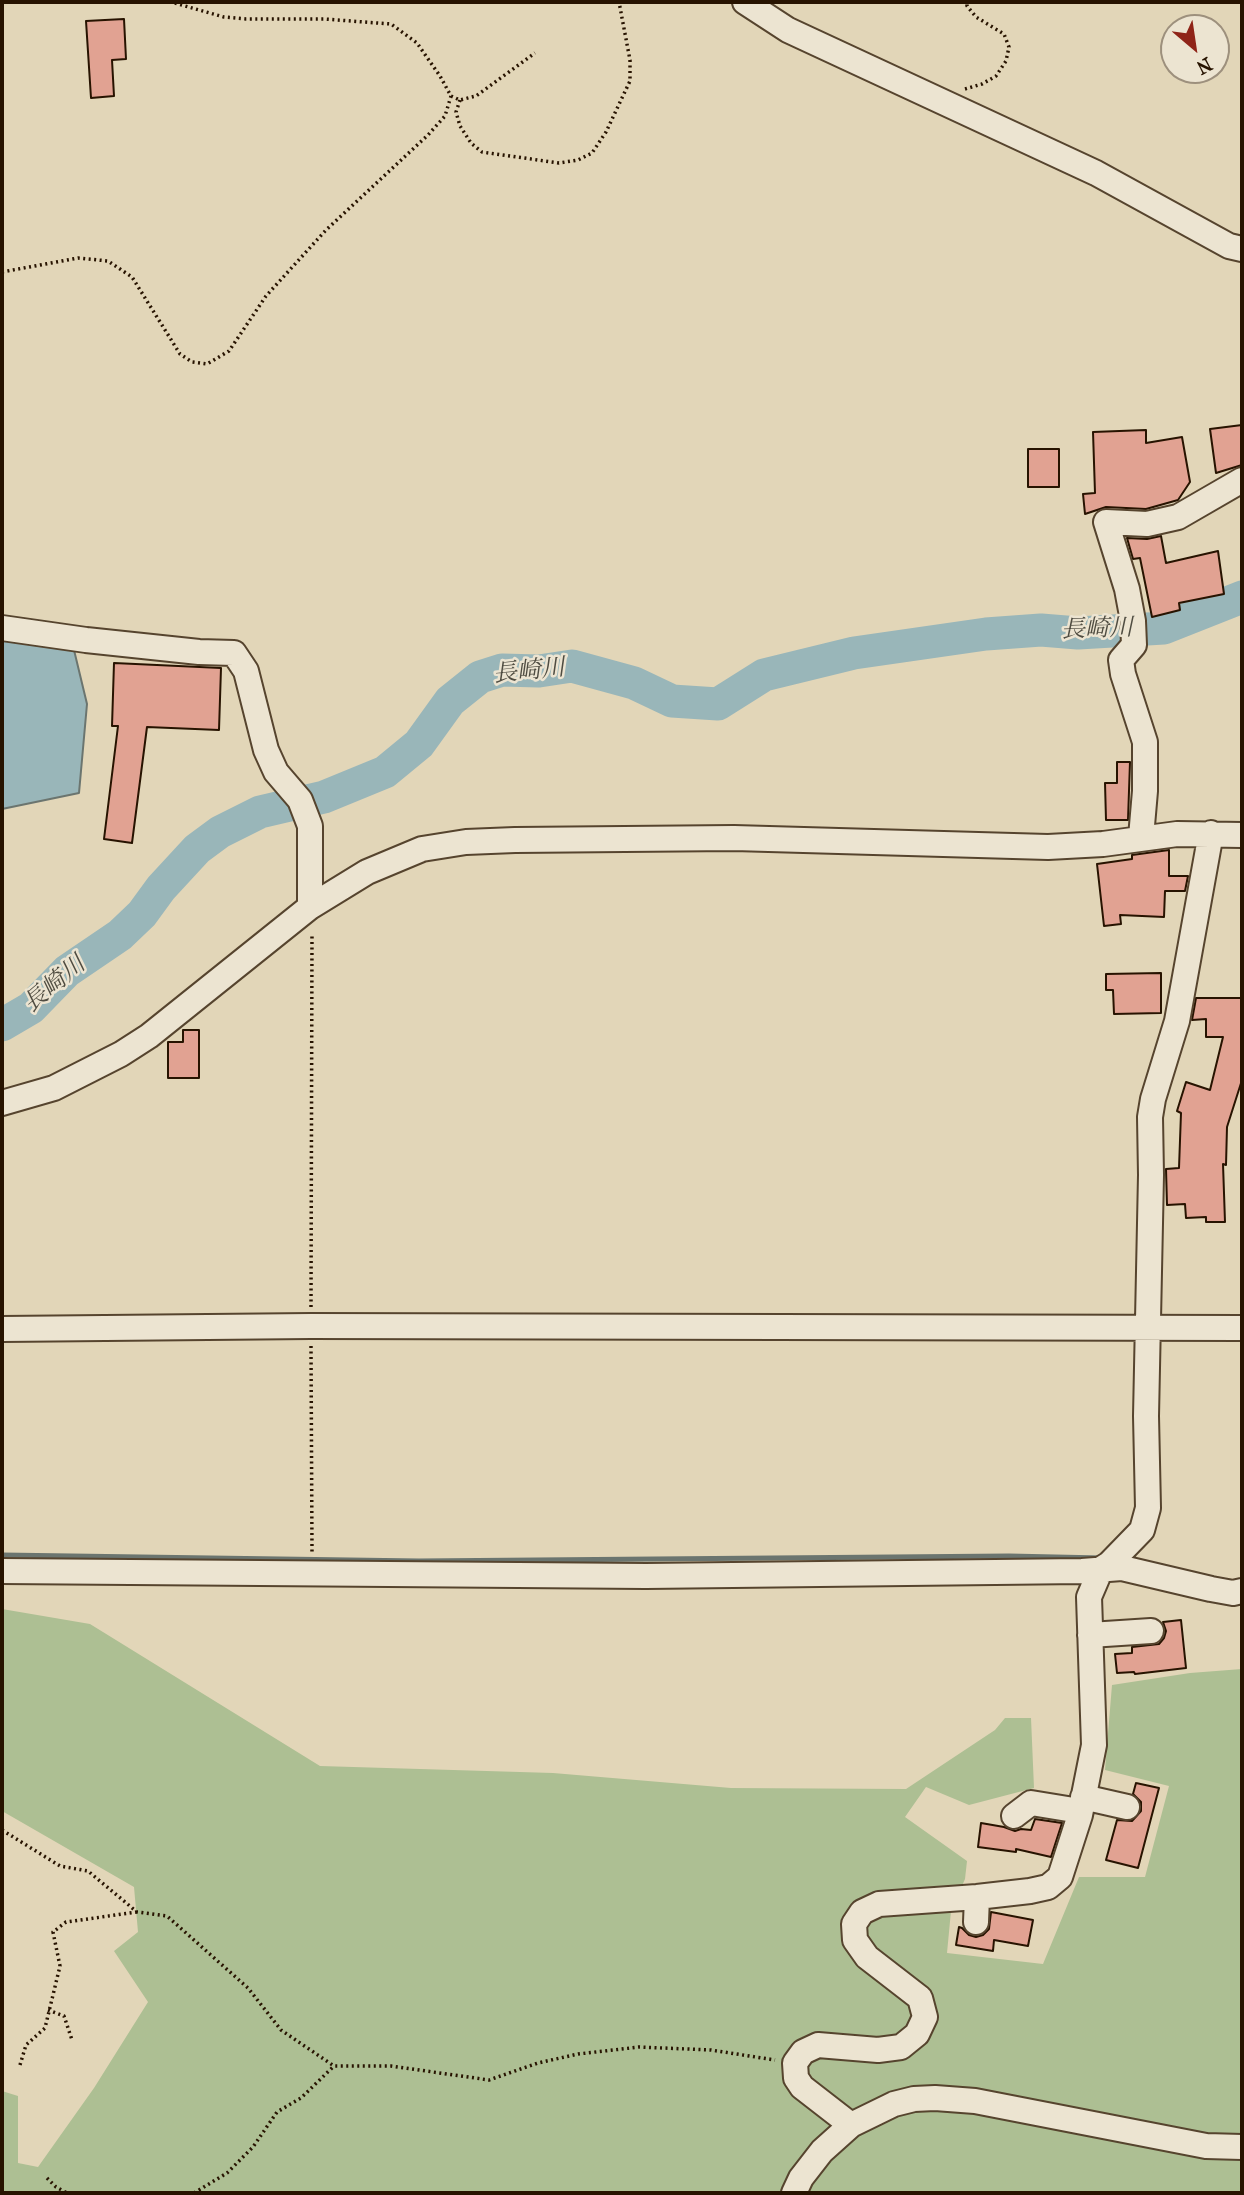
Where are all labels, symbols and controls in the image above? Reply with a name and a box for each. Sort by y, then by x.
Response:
north arrow [1160,14,1230,84]
text: N [1193,52,1216,79]
water label: 長崎川 [1061,614,1133,646]
water label: 長崎川 [492,654,566,690]
water label: 長崎川 [18,951,92,1019]

